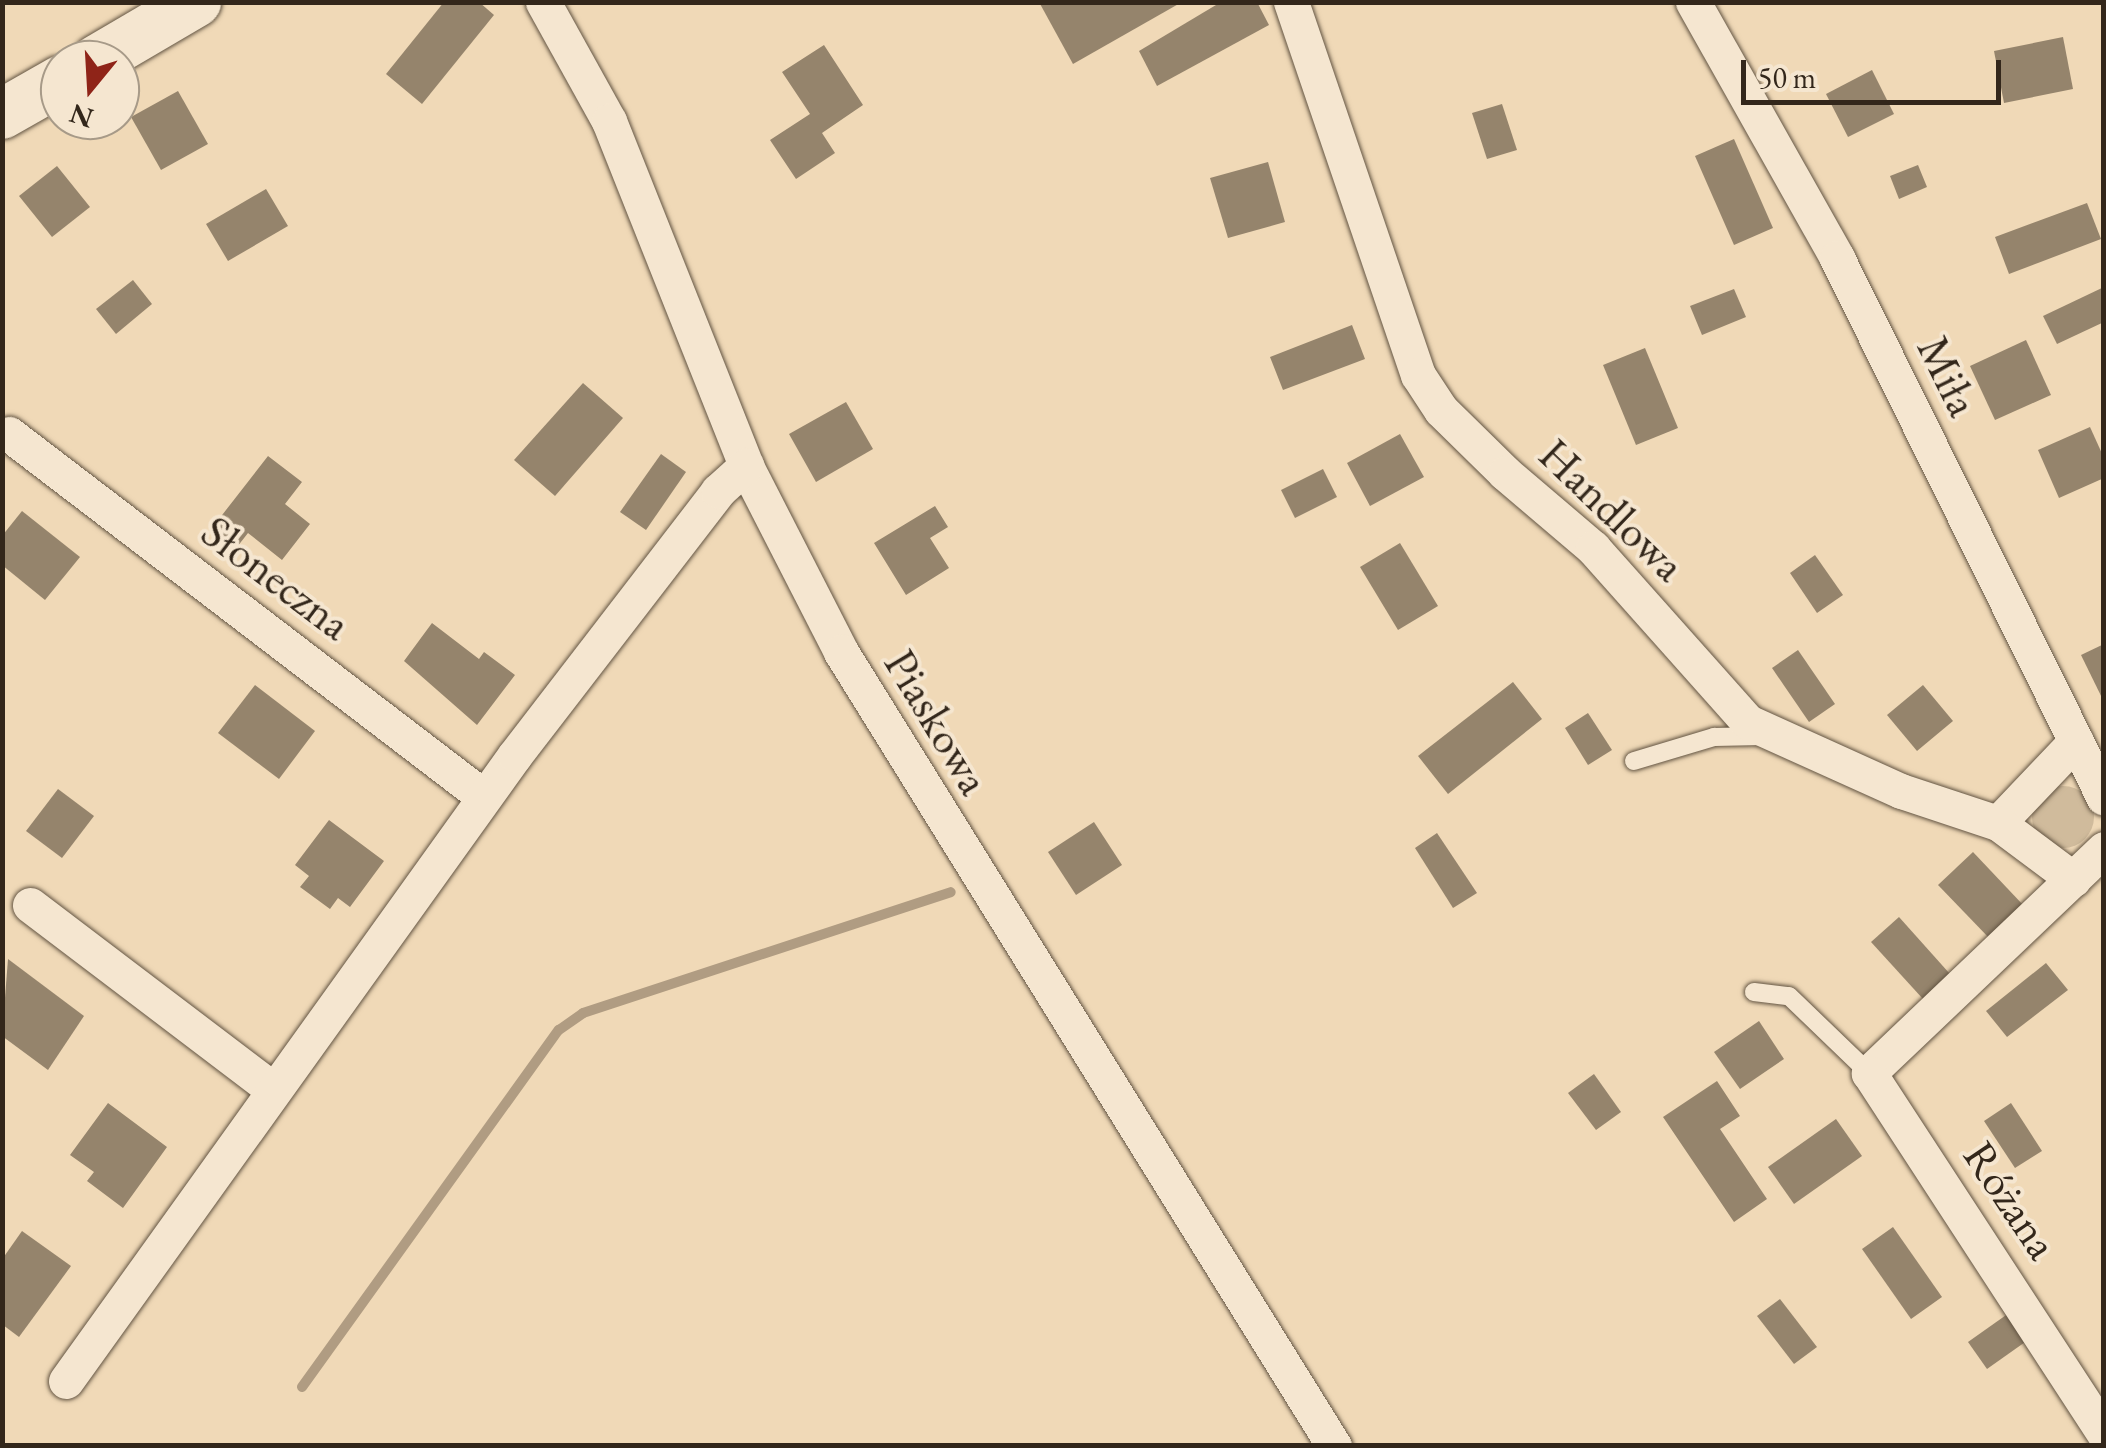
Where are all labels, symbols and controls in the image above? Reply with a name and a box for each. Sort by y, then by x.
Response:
north arrow [40,40,140,140]
scale bar [1746,40,2006,102]
text: 50 m [1758,58,1816,97]
text: N [65,96,98,137]
street label: Miła [1906,327,1990,425]
street label: Handlowa [1528,428,1696,592]
street label: Słoneczna [191,505,361,651]
street label: Piaskowa [873,640,1001,804]
street label: Różana [1952,1131,2070,1269]

